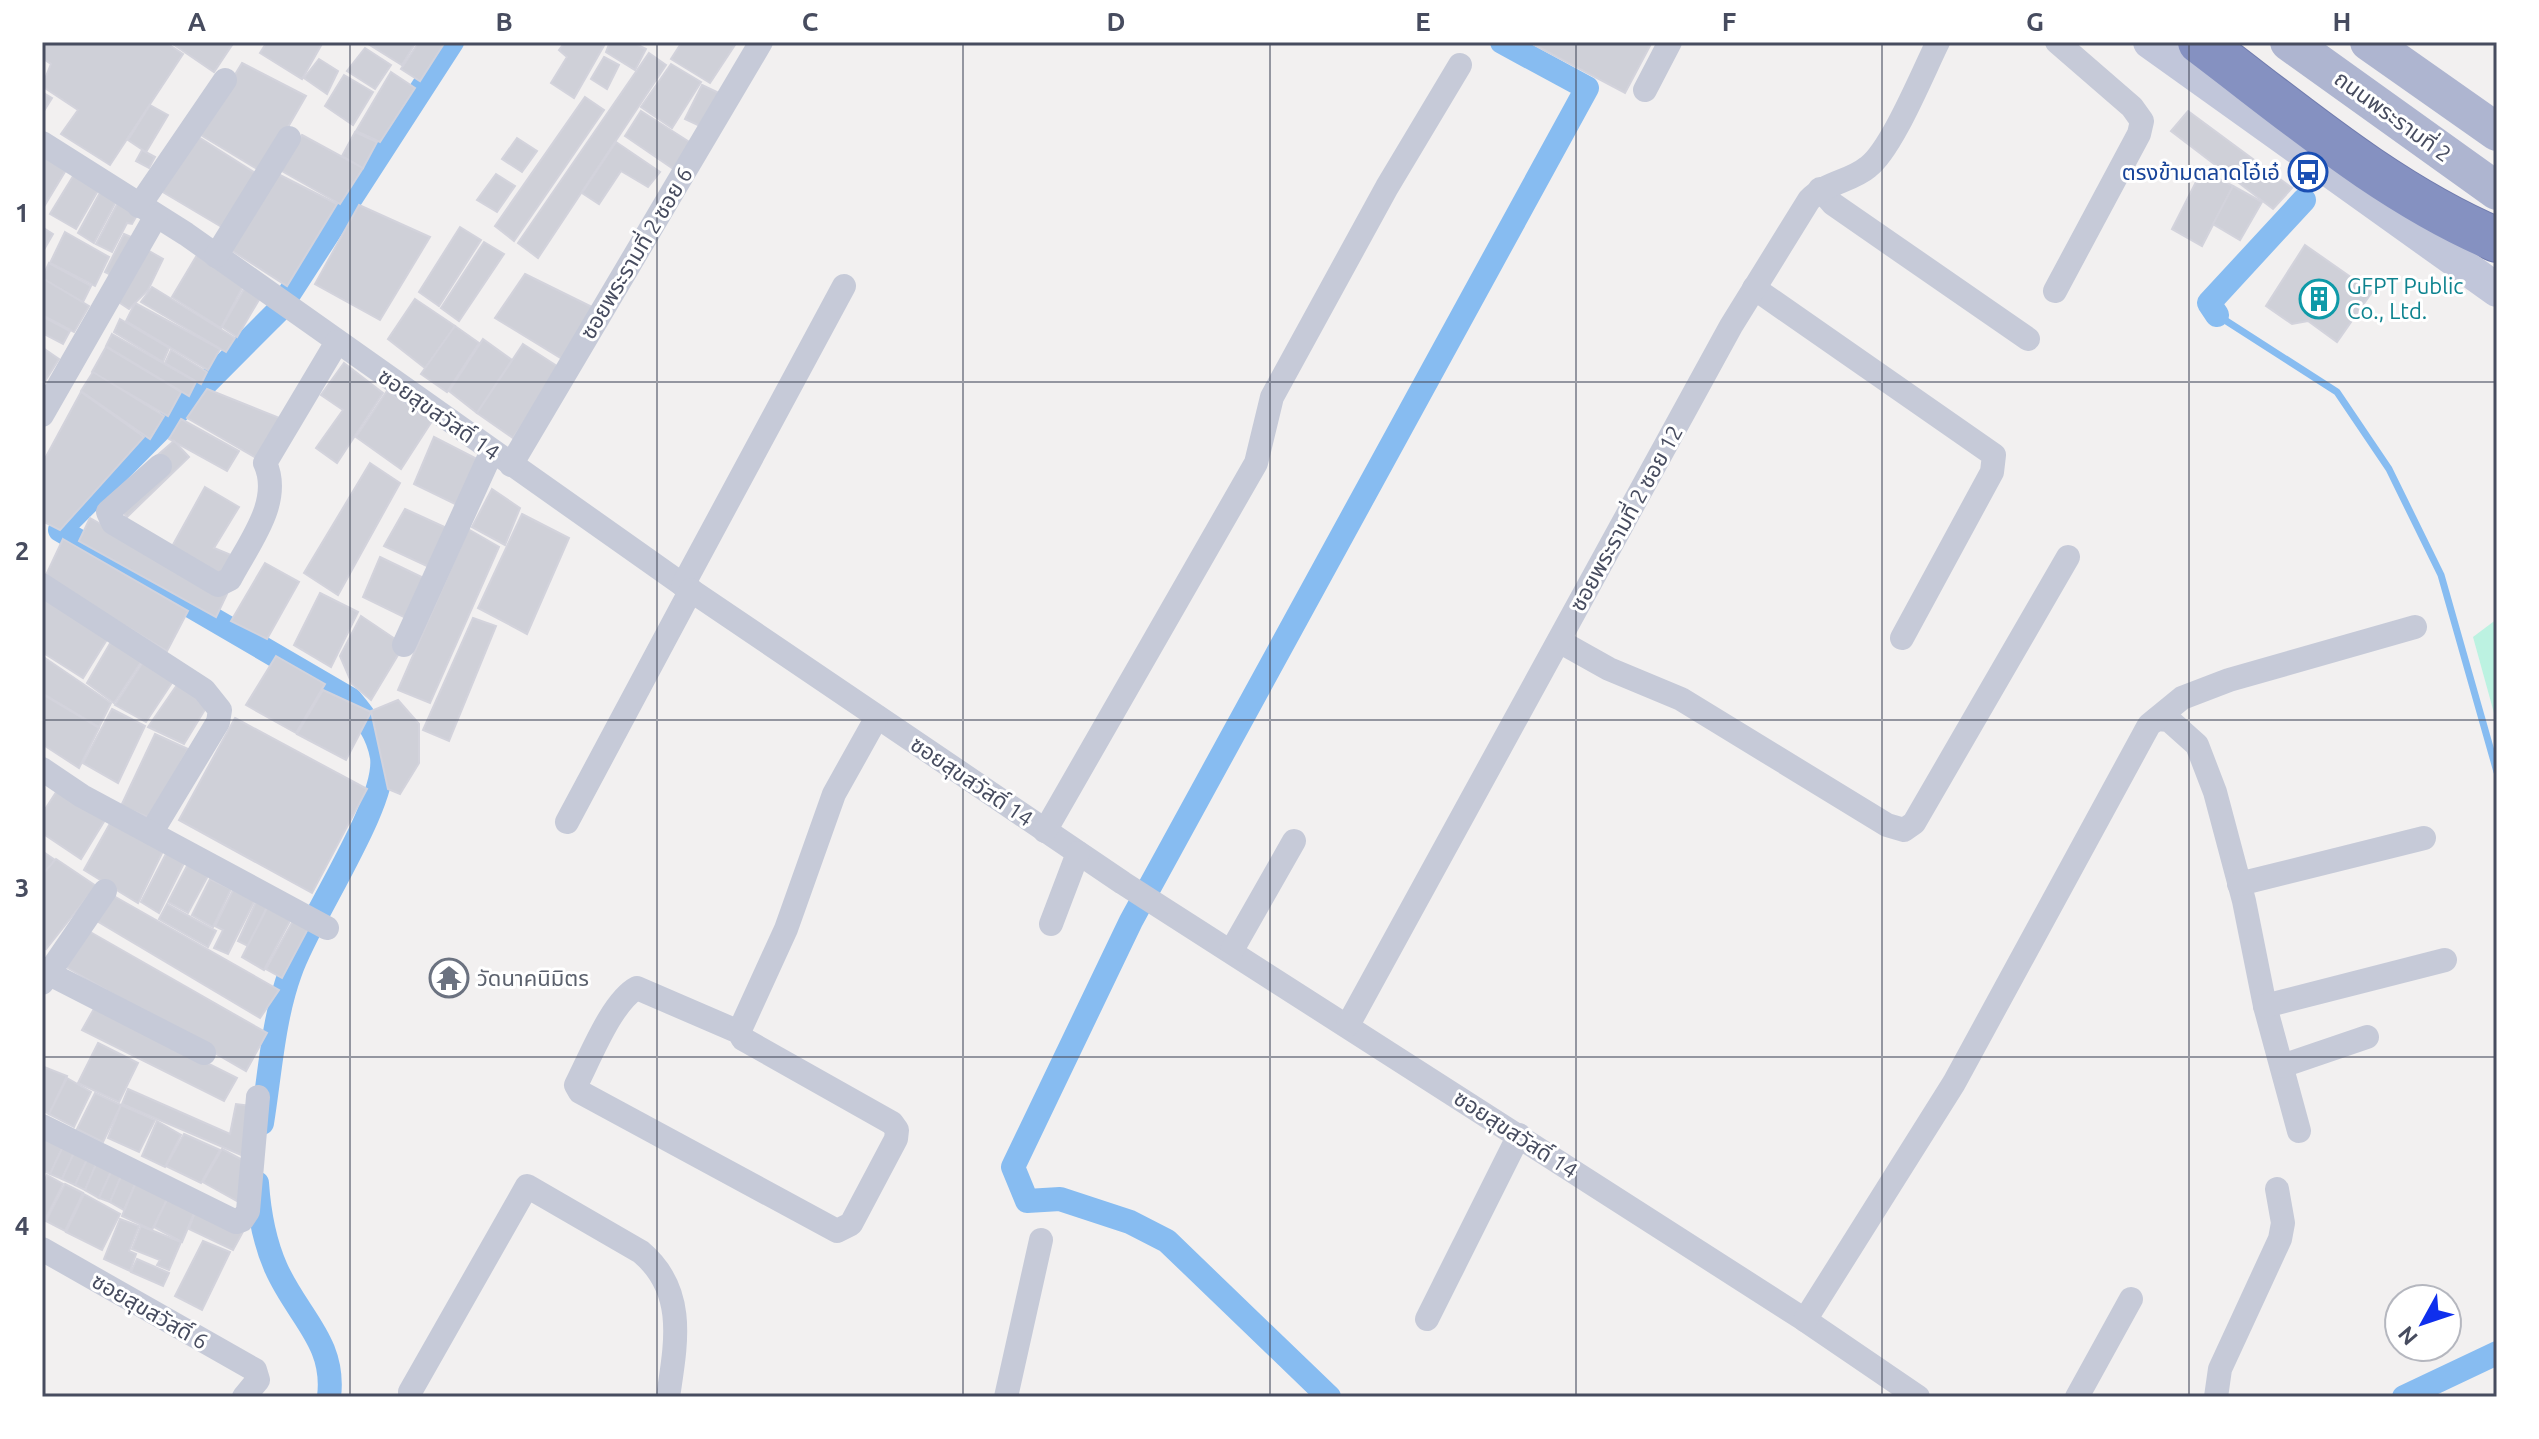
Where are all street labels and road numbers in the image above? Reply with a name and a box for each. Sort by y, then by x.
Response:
street label: ถนนพระรามที่ 2 [2330,63,2458,166]
street label: ซอยพระรามที่ 2 ซอย 6 [573,161,697,343]
street label: ซอยสุขสวัสดิ์ 14 [373,363,505,466]
street label: ซอยพระรามที่ 2 ซอย 12 [1562,420,1687,615]
street label: ซอยสุขสวัสดิ์ 14 [905,731,1038,832]
street label: ซอยสุขสวัสดิ์ 14 [1449,1084,1583,1184]
street label: ซอยสุขสวัสดิ์ 6 [87,1267,213,1356]

